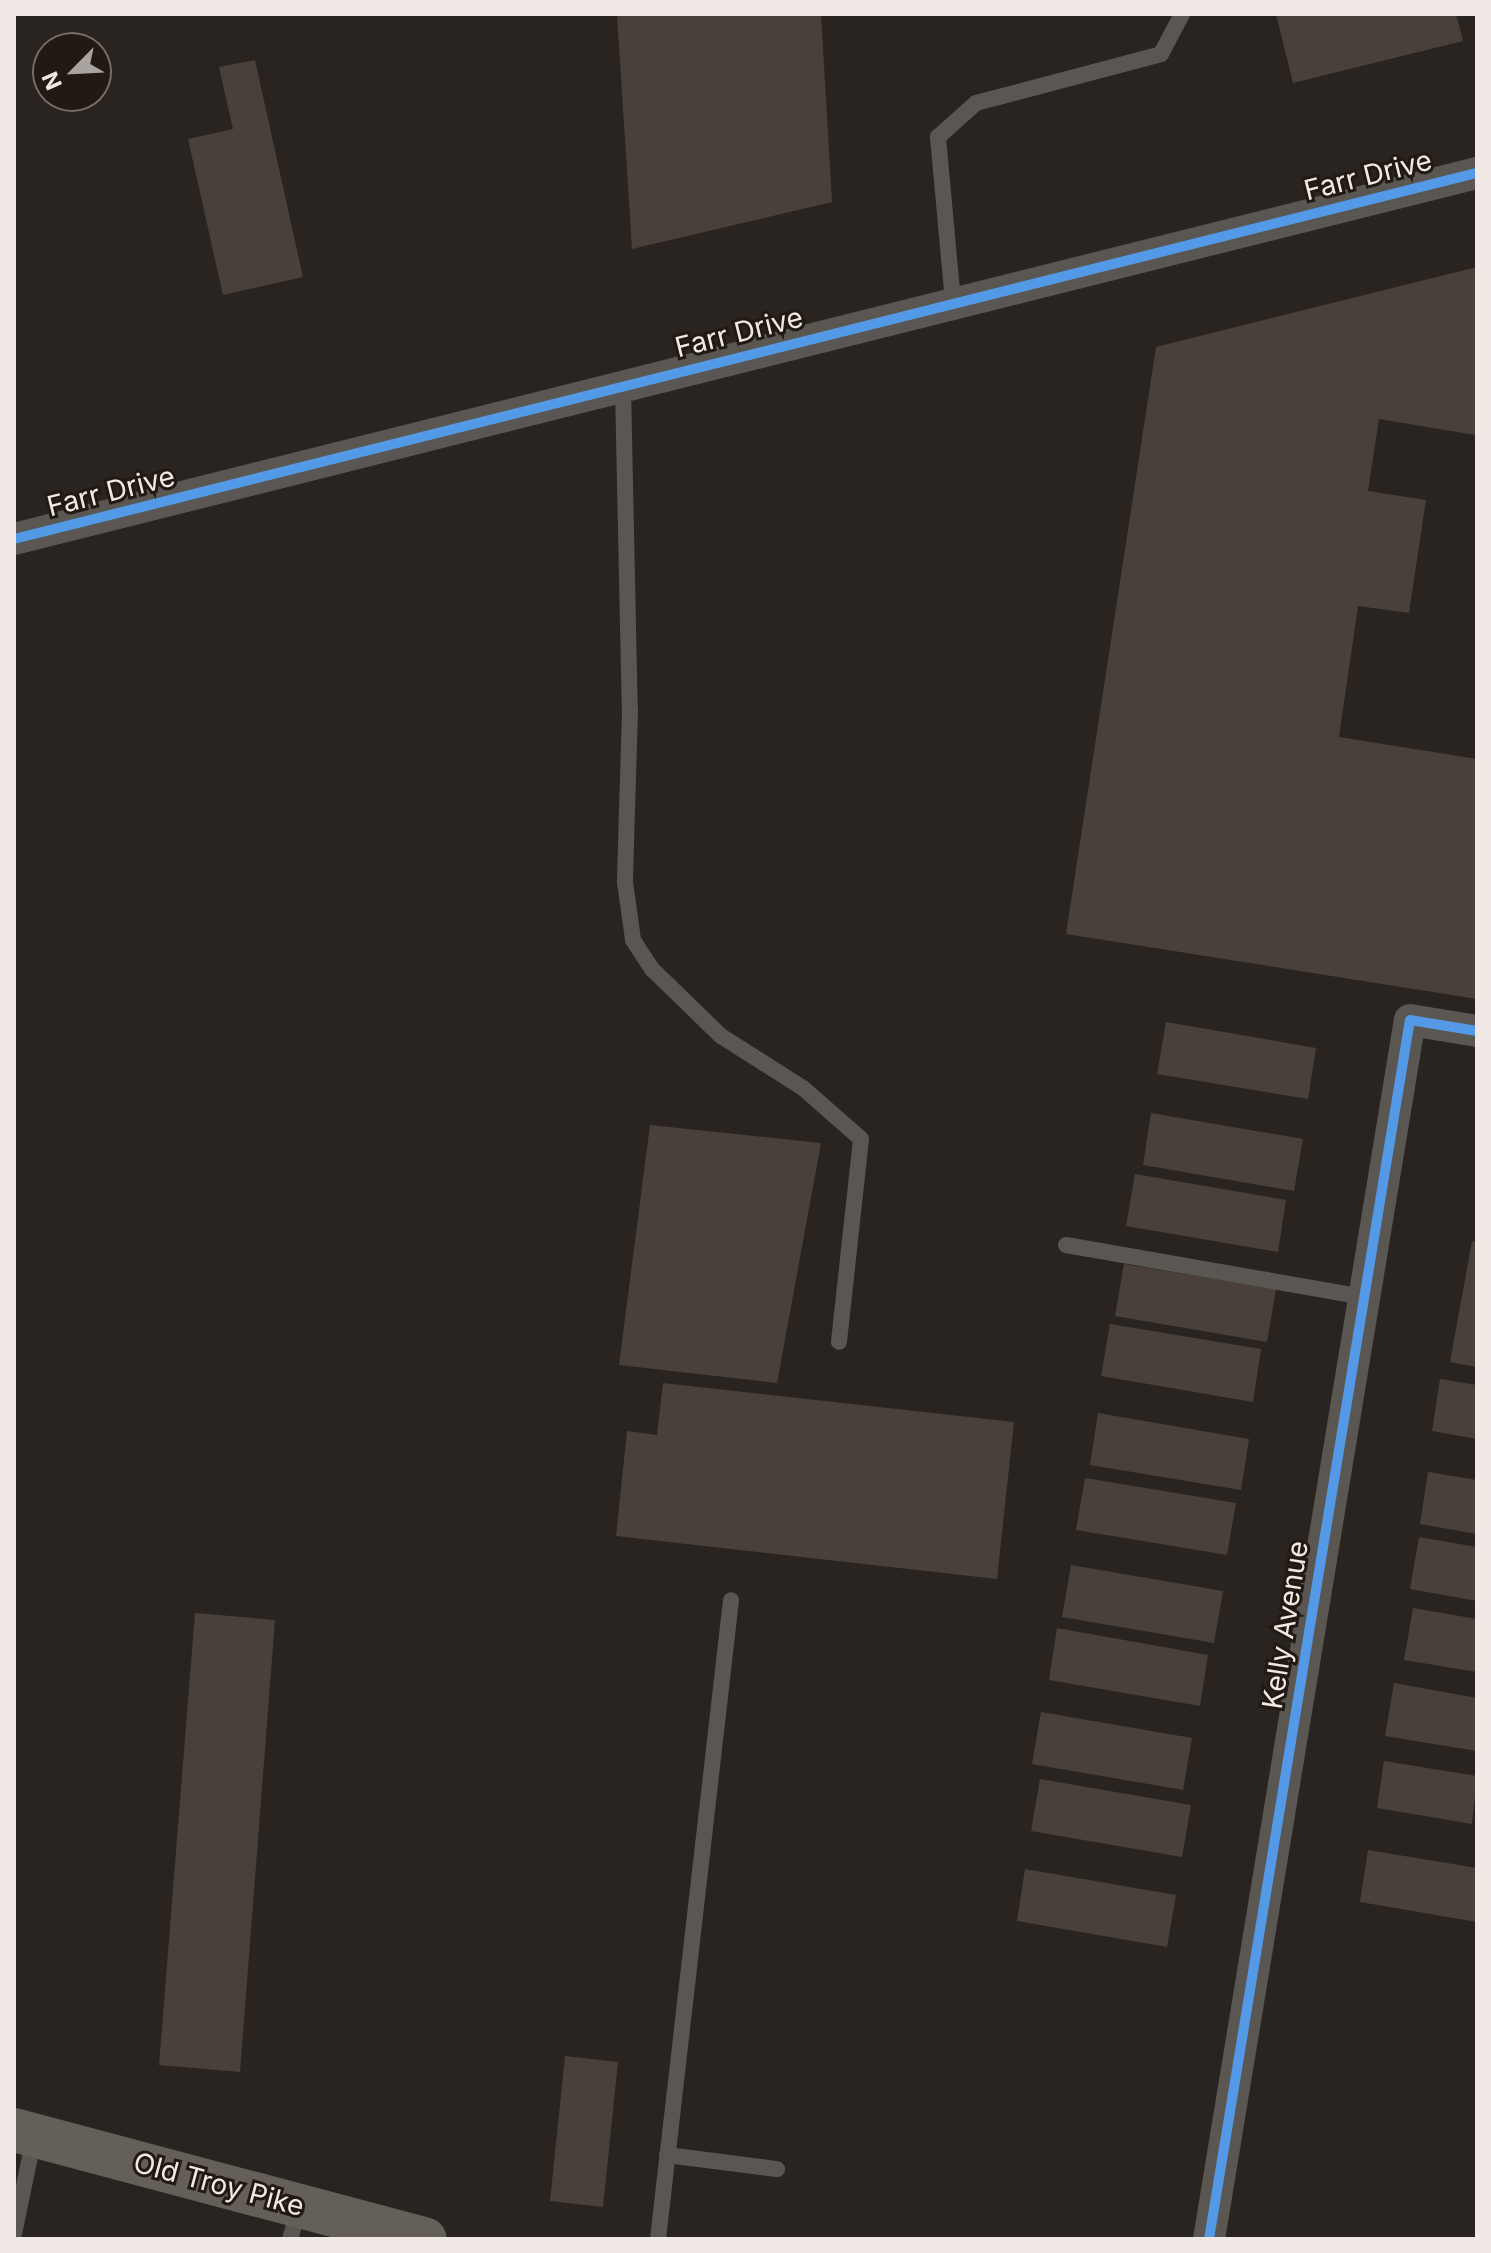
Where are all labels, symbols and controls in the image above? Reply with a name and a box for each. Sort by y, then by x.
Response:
north arrow [32,32,112,112]
text: N [37,68,67,94]
street label: Farr Drive [1301,143,1435,207]
street label: Farr Drive [672,300,806,364]
street label: Farr Drive [44,459,178,523]
street label: Kelly Avenue [1255,1539,1315,1711]
street label: Old Troy Pike [130,2145,308,2223]

